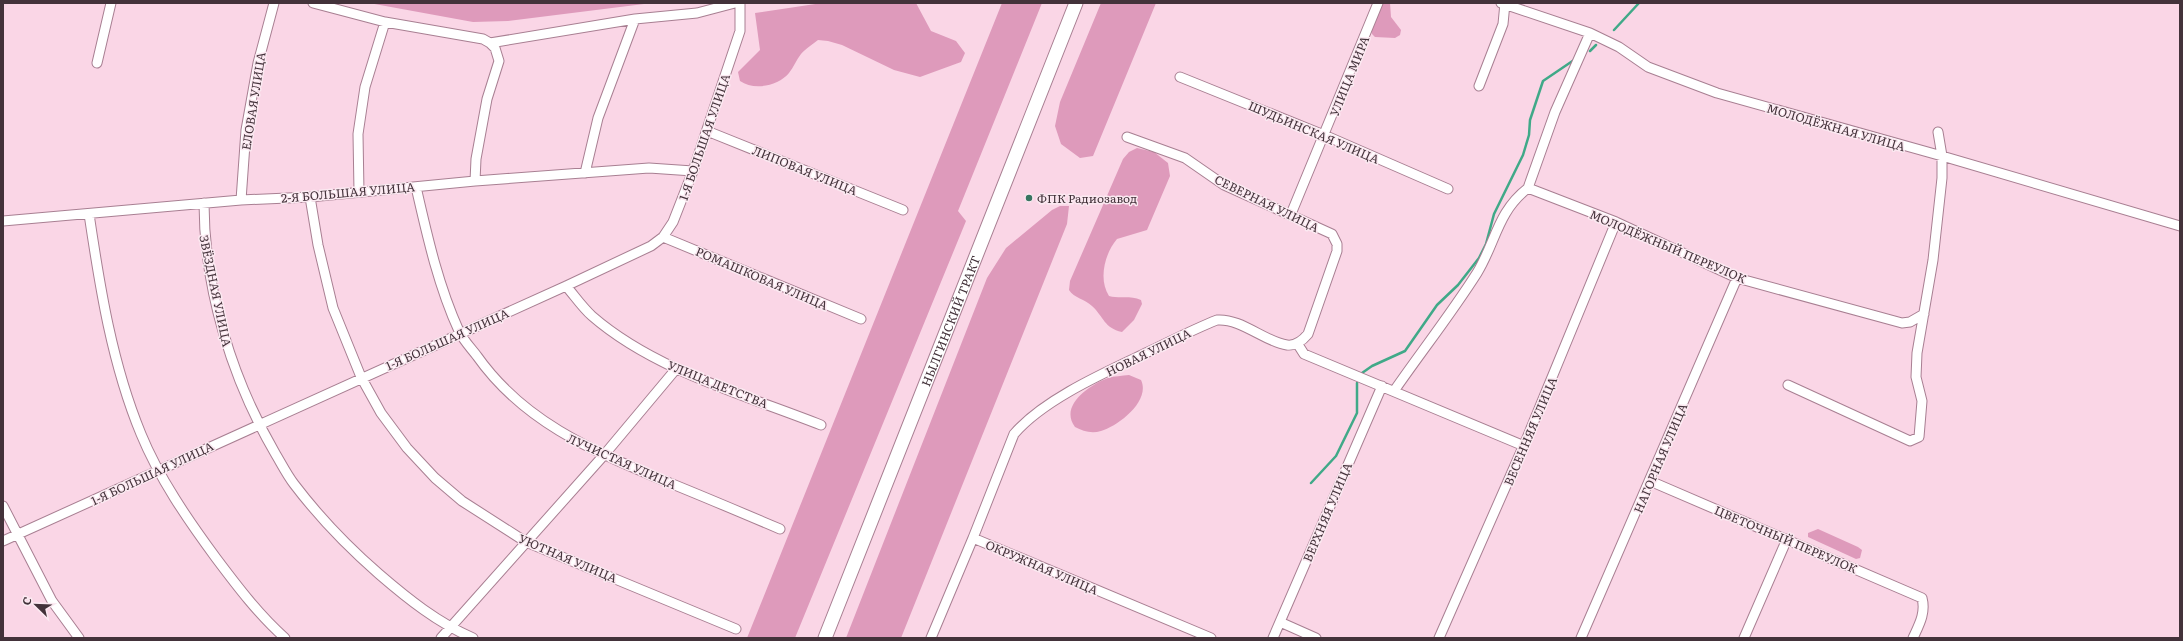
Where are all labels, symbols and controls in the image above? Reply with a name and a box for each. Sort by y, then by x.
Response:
street label: УЛИЦА МИРА [1325,33,1373,119]
street label: ЕЛОВАЯ УЛИЦА [236,50,270,151]
street label: 1-Я БОЛЬШАЯ УЛИЦА [674,71,734,203]
street label: ШУДЬИНСКАЯ УЛИЦА [1246,96,1383,168]
street label: МОЛОДЁЖНАЯ УЛИЦА [1765,99,1908,155]
street label: ЛИПОВАЯ УЛИЦА [750,141,860,199]
street label: СЕВЕРНАЯ УЛИЦА [1212,170,1323,236]
street label: 2-Я БОЛЬШАЯ УЛИЦА [280,177,416,207]
place label: ФПК Радиозавод [1037,189,1137,207]
marker: ФПК Радиозавод [1024,193,1034,203]
street label: МОЛОДЁЖНЫЙ ПЕРЕУЛОК [1587,205,1749,287]
street label: ЗВЁЗДНАЯ УЛИЦА [195,233,237,349]
street label: РОМАШКОВАЯ УЛИЦА [693,242,831,314]
street label: НЫЛГИНСКИЙ ТРАКТ [916,253,984,389]
street label: 1-Я БОЛЬШАЯ УЛИЦА [382,304,512,374]
street label: НОВАЯ УЛИЦА [1102,324,1194,380]
street label: УЛИЦА ДЕТСТВА [665,356,771,412]
street label: ВЕСЕННЯЯ УЛИЦА [1499,374,1561,488]
street label: НАГОРНАЯ УЛИЦА [1629,400,1691,516]
street label: ЛУЧИСТАЯ УЛИЦА [564,429,680,493]
street label: 1-Я БОЛЬШАЯ УЛИЦА [88,437,216,509]
street label: ВЕРХНЯЯ УЛИЦА [1298,459,1356,564]
street label: ЦВЕТОЧНЫЙ ПЕРЕУЛОК [1712,501,1861,577]
street label: УЮТНАЯ УЛИЦА [516,529,620,587]
street label: ОКРУЖНАЯ УЛИЦА [983,535,1101,599]
north arrow [16,585,56,625]
text: С [17,594,35,607]

